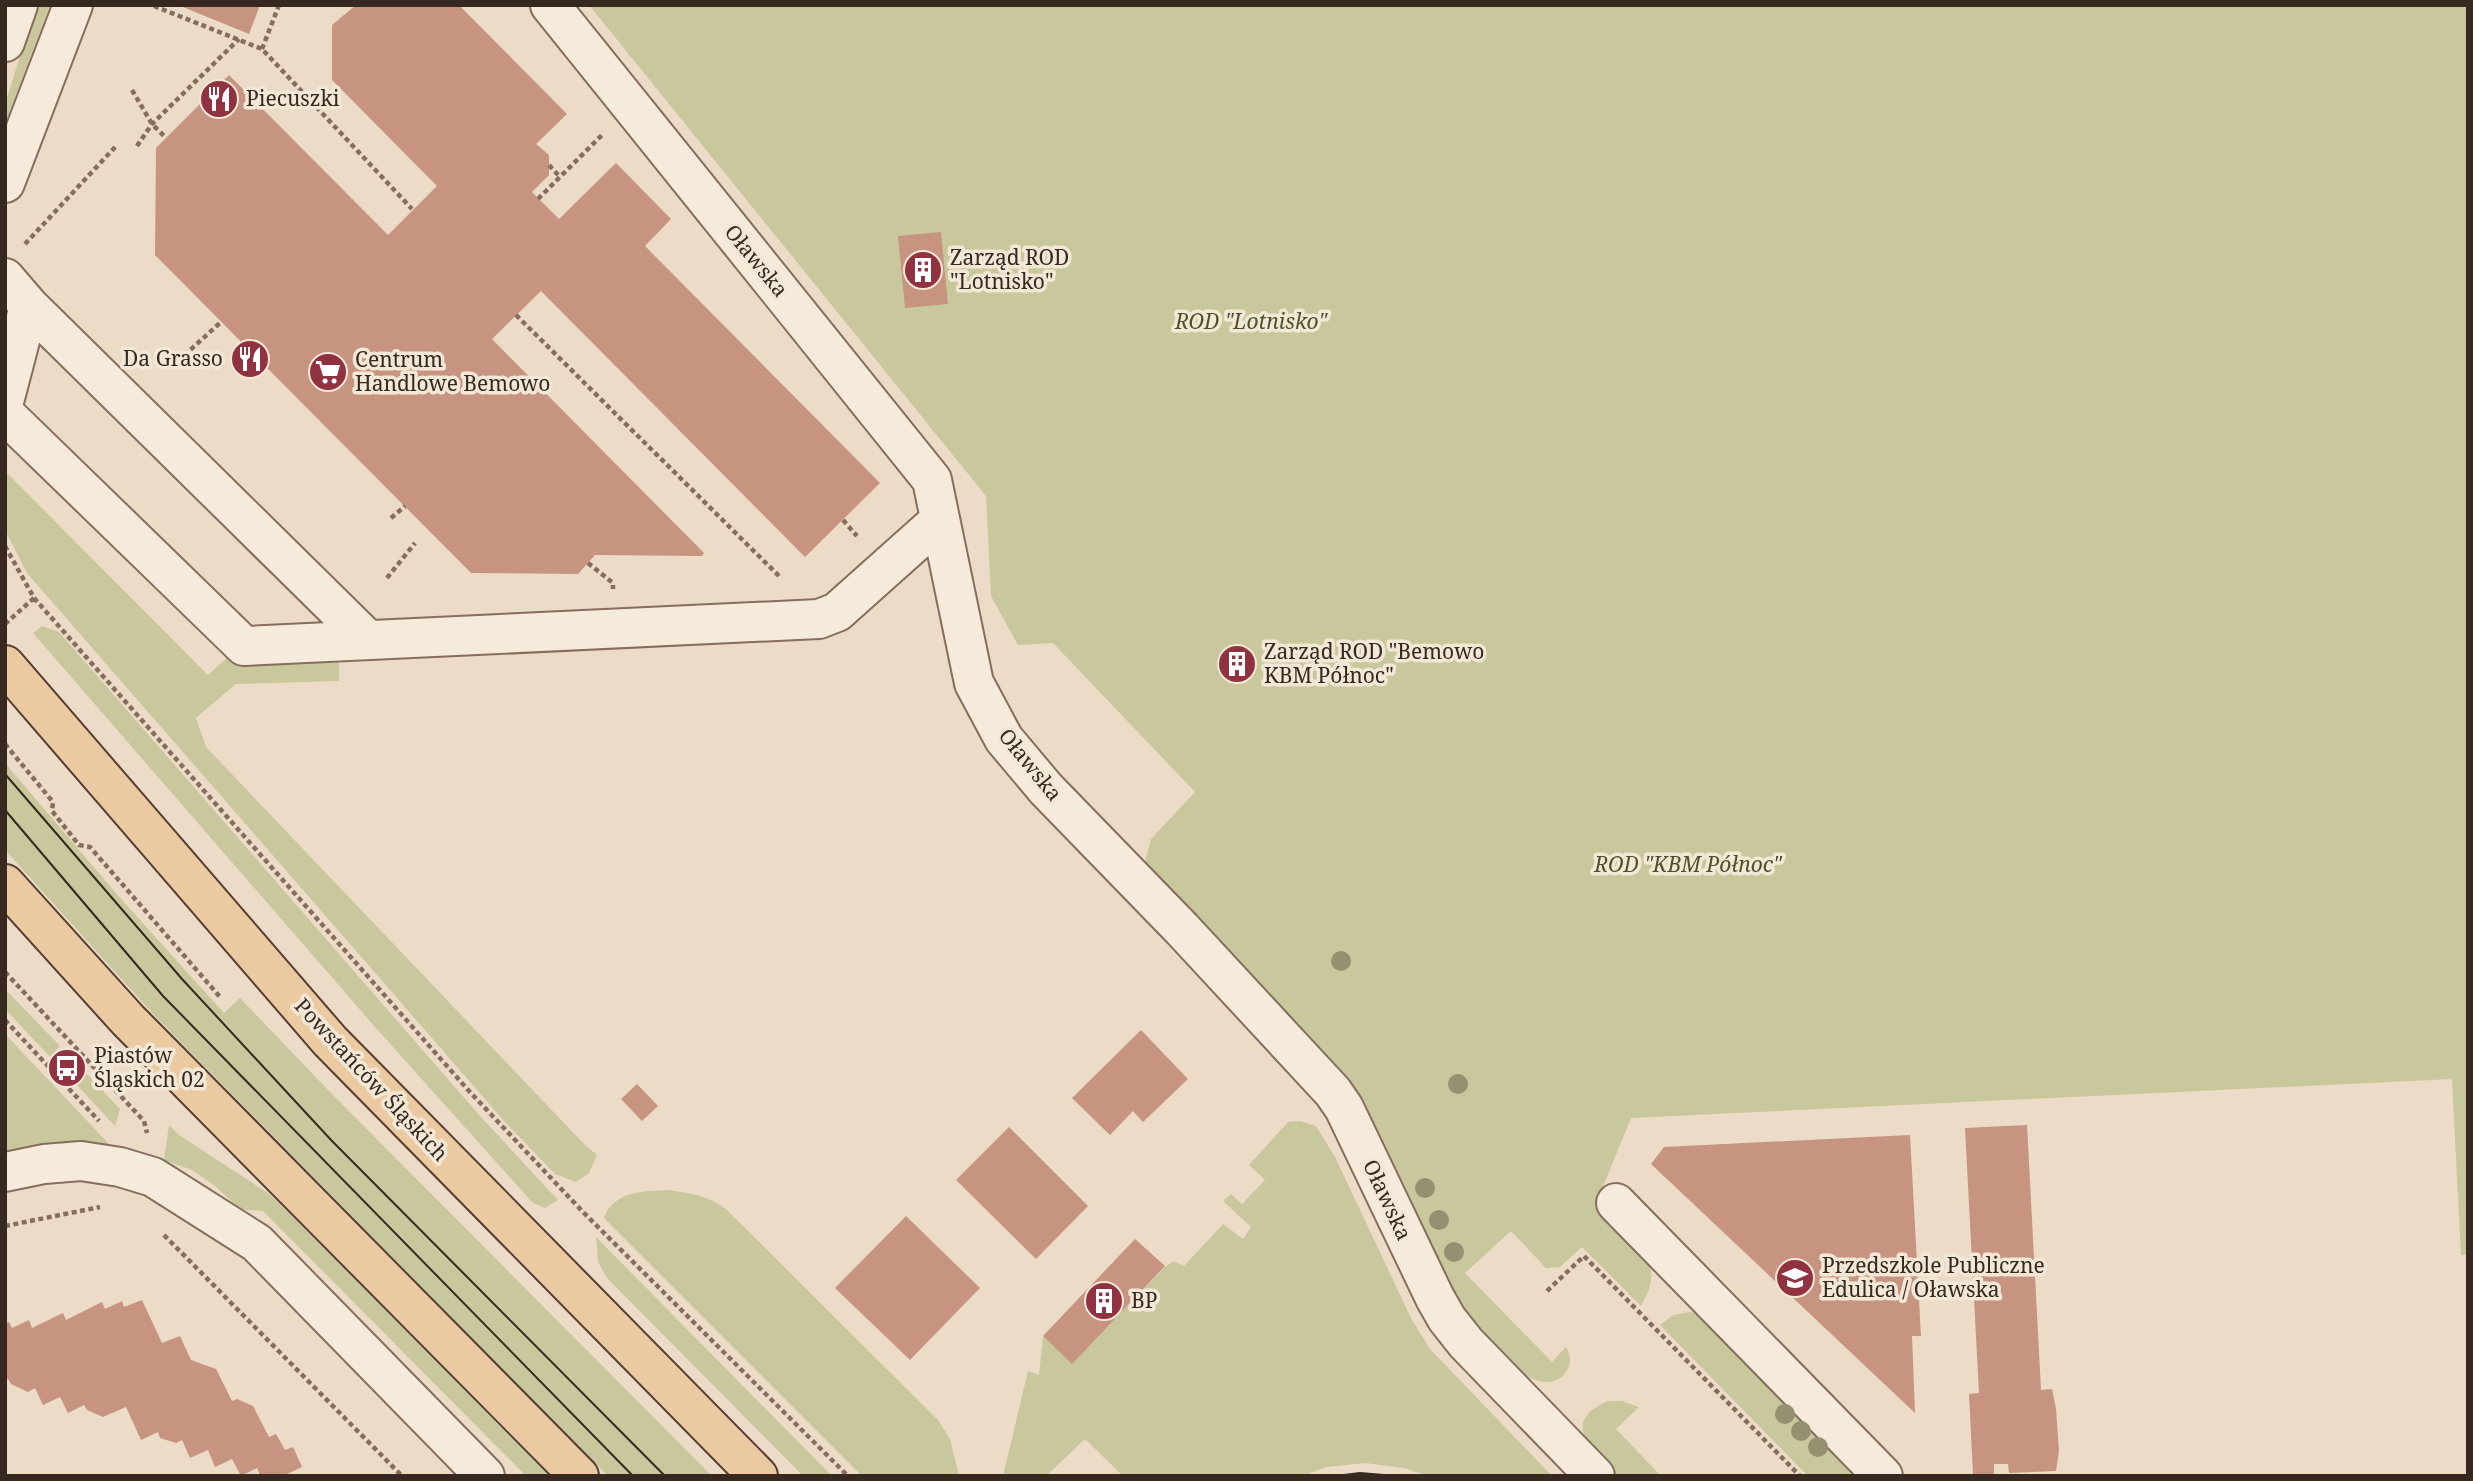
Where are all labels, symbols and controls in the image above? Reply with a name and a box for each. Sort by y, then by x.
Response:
restaurant icon: Piecuszki [198,78,240,120]
place label: Piecuszki [246,84,340,112]
street label: Oławska [719,218,795,303]
place label: Zarząd ROD "Lotnisko" [950,243,1069,295]
building icon: Zarząd ROD "Lotnisko" [902,249,944,291]
park label: ROD "Lotnisko" [1174,307,1328,335]
restaurant icon: Da Grasso [229,338,271,380]
place label: Da Grasso [123,344,223,372]
place label: Centrum Handlowe Bemowo [355,345,551,397]
supermarket icon: Centrum Handlowe Bemowo [307,351,349,393]
place label: Zarząd ROD "Bemowo KBM Północ" [1264,637,1484,689]
building icon: Zarząd ROD "Bemowo KBM Północ" [1216,643,1258,685]
street label: Oławska [993,722,1069,807]
park label: ROD "KBM Północ" [1593,850,1783,878]
street label: Powstańców Śląskich [289,992,455,1167]
place label: Piastów Śląskich 02 [94,1041,205,1093]
bus stop icon: Piastów Śląskich 02 [46,1047,88,1089]
street label: Oławska [1357,1155,1419,1244]
place label: Przedszkole Publiczne Edulica / Oławska [1822,1251,2045,1303]
school or university icon: Przedszkole Publiczne Edulica / Oławska [1774,1257,1816,1299]
building icon: BP [1083,1280,1125,1322]
place label: BP [1131,1286,1157,1314]

